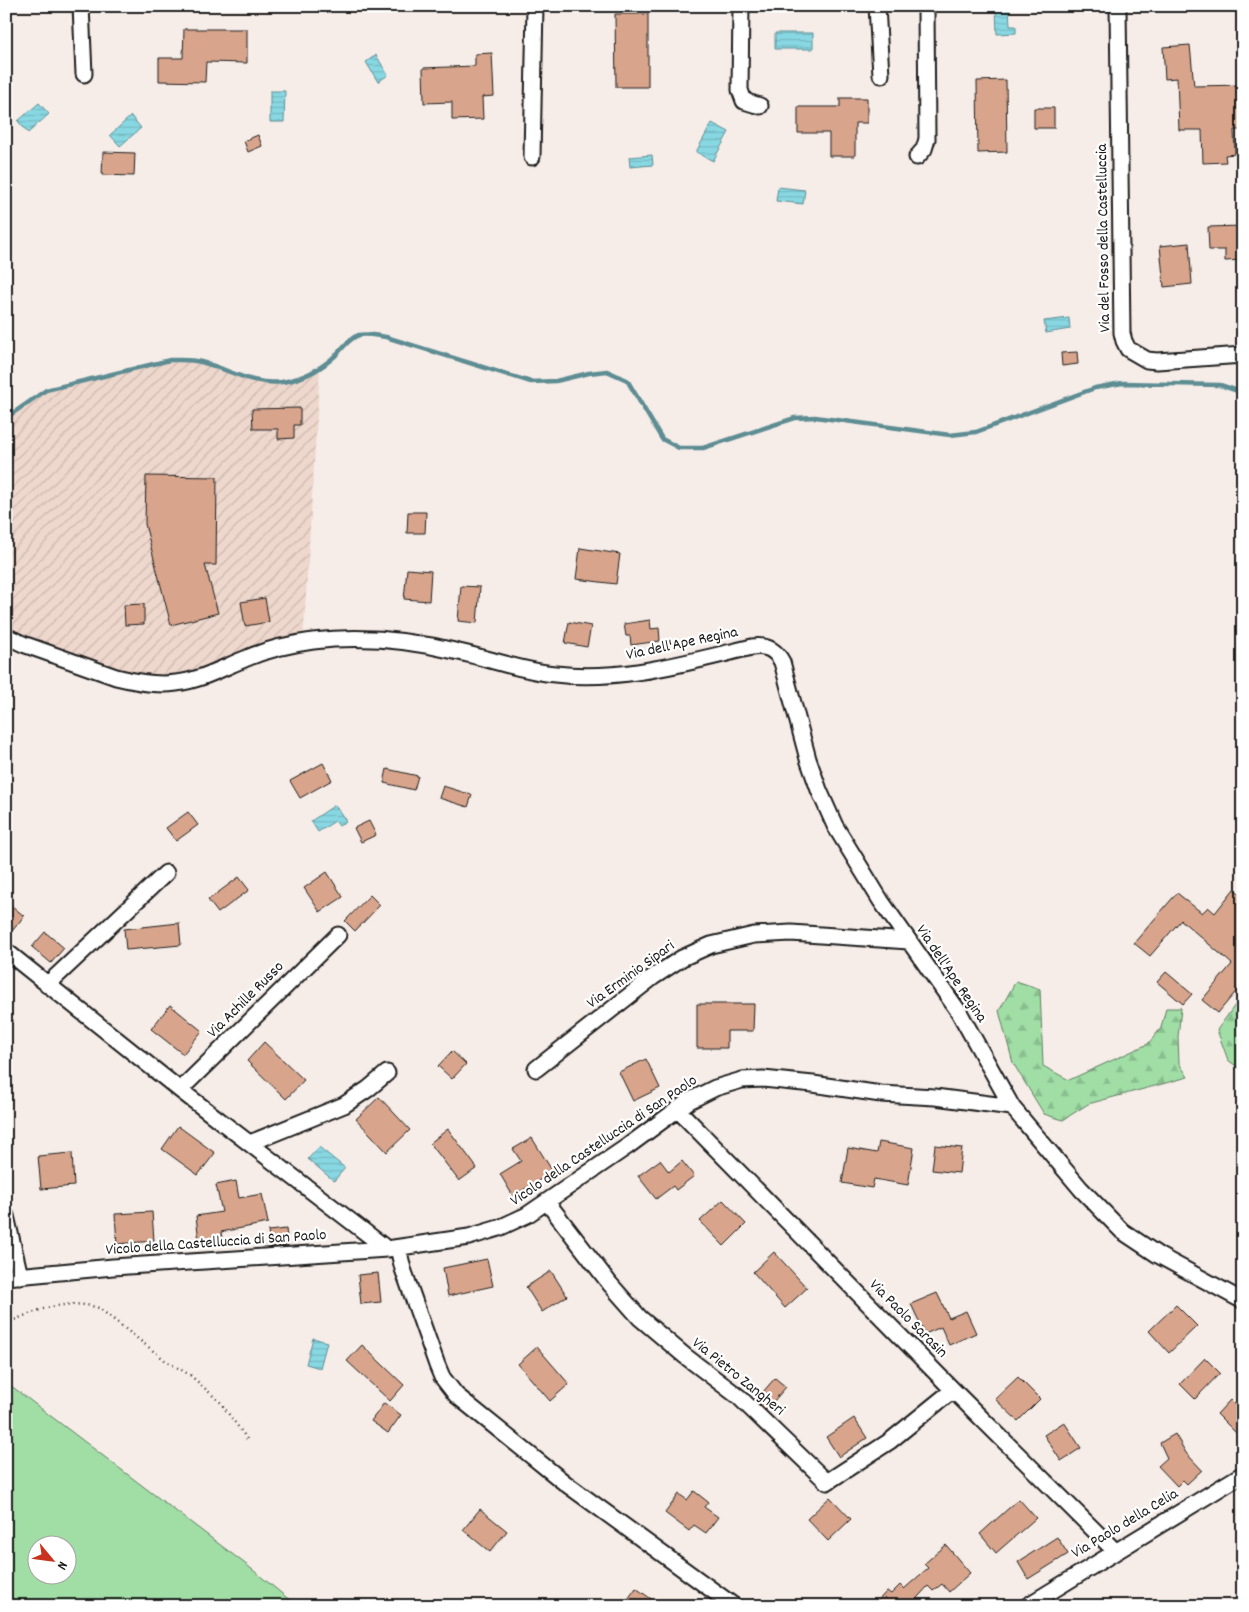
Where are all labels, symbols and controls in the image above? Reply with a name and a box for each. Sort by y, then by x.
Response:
street label: Via del Fosso della Castelluccia [1091,143,1117,332]
street label: Via dell'Ape Regina [624,621,740,667]
street label: Via dell'Ape Regina [910,920,993,1028]
street label: Via Erminio Sipari [582,935,680,1015]
street label: Via Achille Russo [202,956,290,1044]
street label: Vicolo della Castelluccia di San Paolo [506,1070,702,1212]
street label: Vicolo della Castelluccia di San Paolo [105,1224,327,1262]
street label: Via Paolo Sarasin [863,1274,953,1364]
street label: Via Pietro Zangheri [687,1332,790,1422]
street label: Via Paolo della Celia [1067,1483,1183,1565]
north arrow [28,1534,78,1584]
text: N [51,1557,72,1573]

